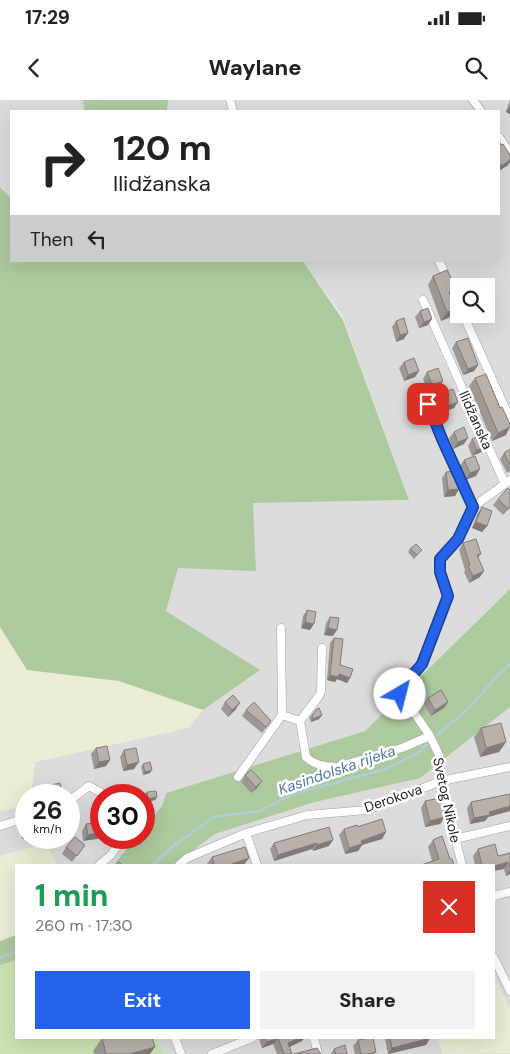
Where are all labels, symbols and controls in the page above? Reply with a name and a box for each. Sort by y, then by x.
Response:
text: 17:29 [25,5,70,30]
text: Waylane [208,53,302,82]
icon: back [20,54,48,82]
icon: search [462,54,490,82]
text: 120 m [113,125,212,171]
icon: right [30,130,95,195]
text: Ilidžanska [113,169,211,198]
icon: left [83,225,111,253]
text: Then [30,227,73,252]
map controls [450,278,495,323]
button: search [450,278,495,323]
pin [407,383,449,425]
street label: Ilidžanska [455,388,497,452]
icon: arrive [414,390,442,418]
position arrow [373,667,425,719]
water label: Kasindolska rijeka [276,741,398,799]
street label: Svetog Nikole [429,756,465,844]
street label: Derokova [362,780,424,816]
speed limit sign: 30 [90,784,155,849]
text: 26 [32,794,63,827]
text: km/h [33,821,62,837]
text: 1 min [35,876,108,915]
button: close [423,881,475,933]
text: 260 m · 17:30 [35,915,133,936]
button: Exit [35,971,250,1029]
button: Share [260,971,475,1029]

